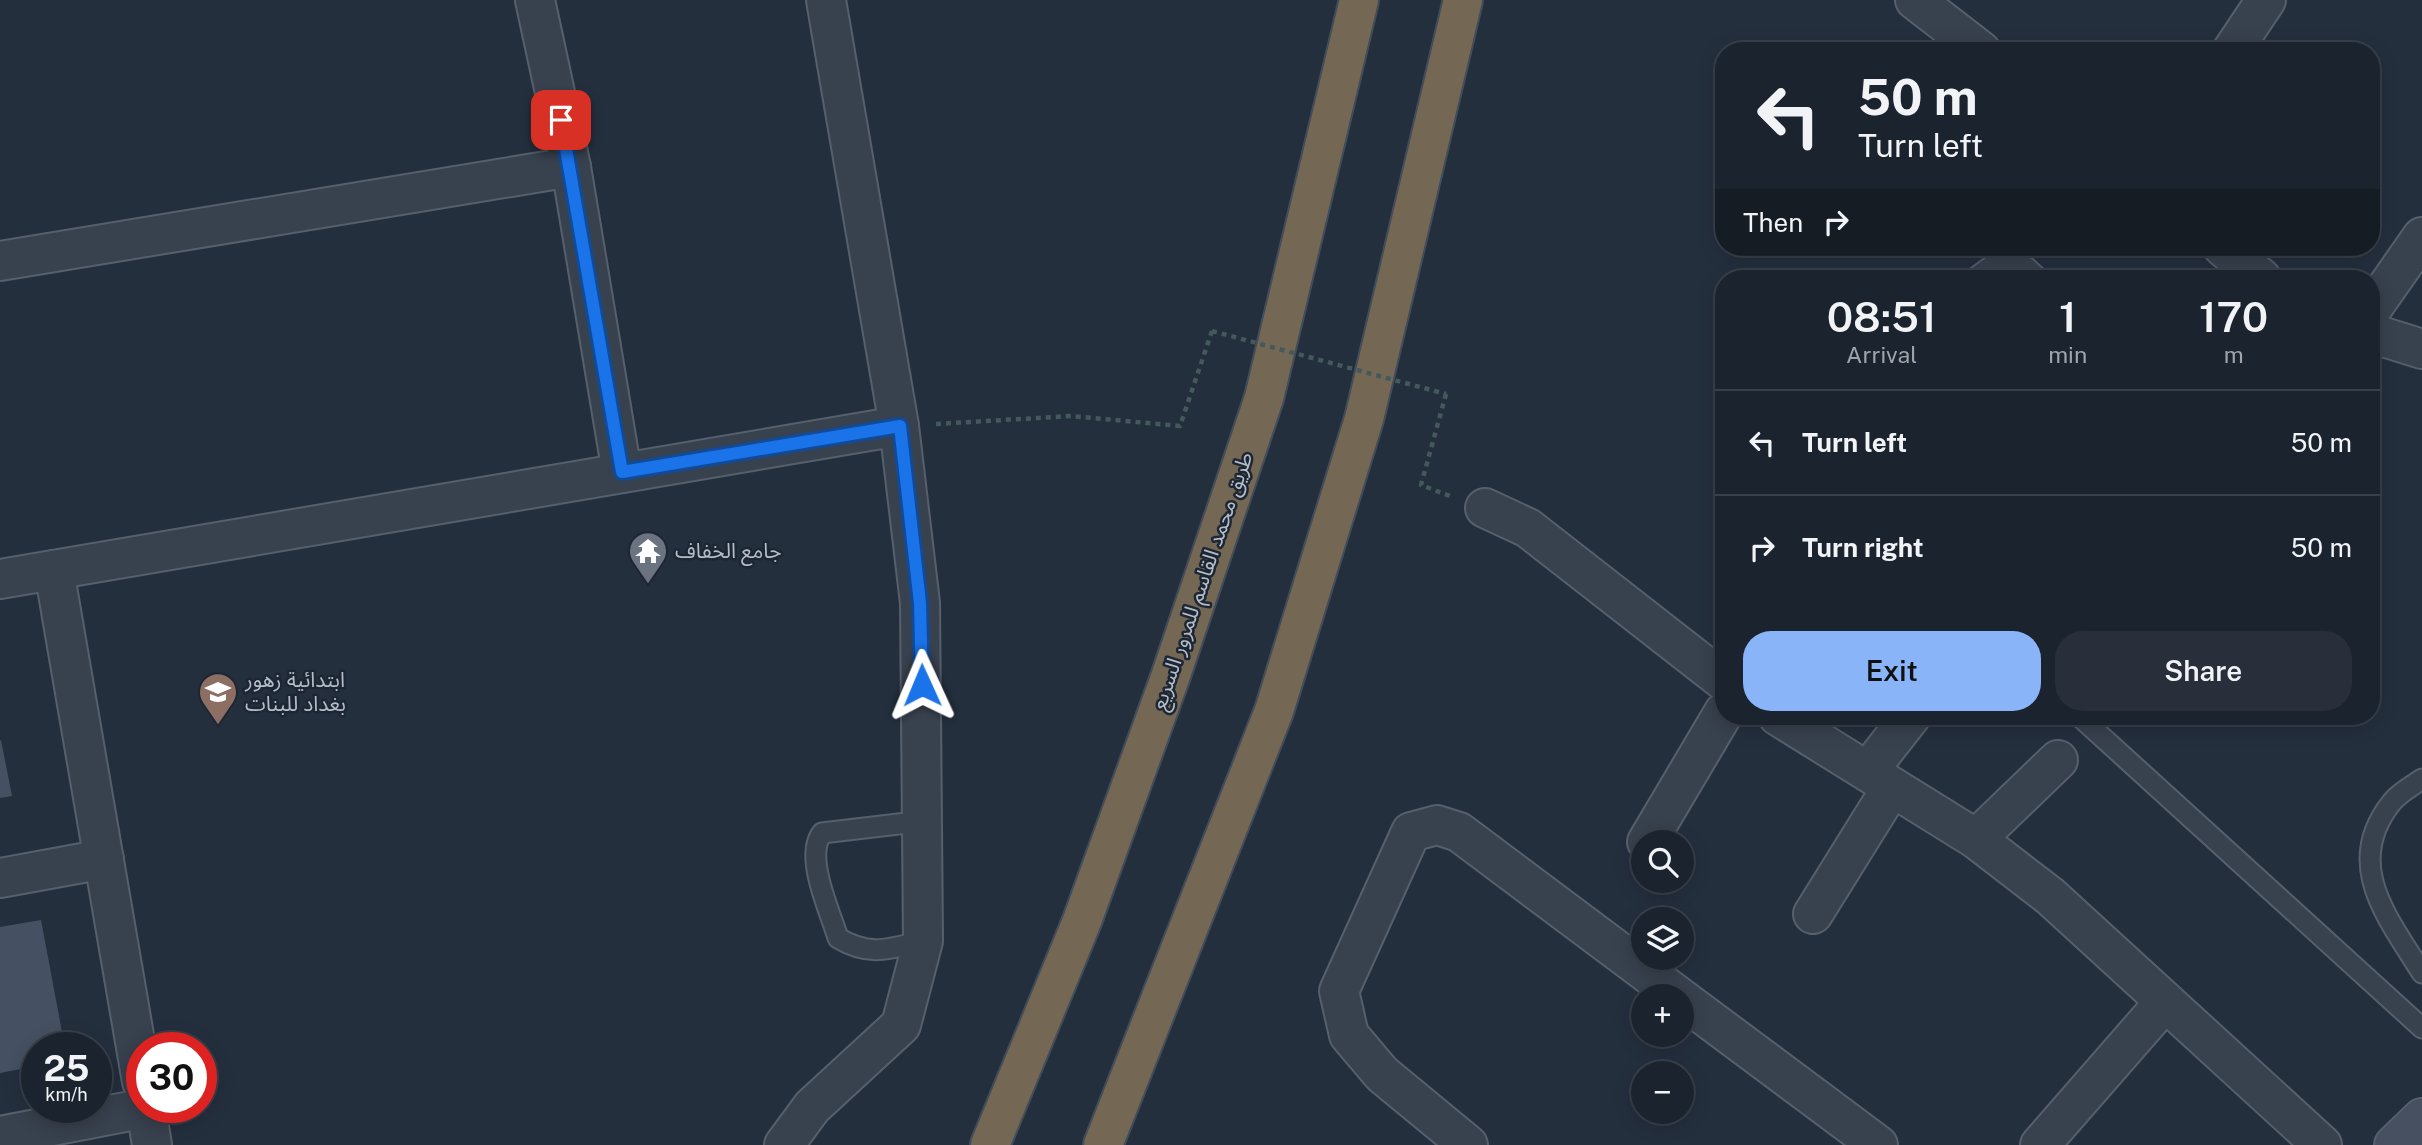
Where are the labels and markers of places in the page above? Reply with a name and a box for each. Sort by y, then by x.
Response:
pin [531,90,591,150]
temple icon: جامع الخفاف [627,530,669,585]
place label: جامع الخفاف [675,538,782,566]
place label: ابتدائية زهور بغداد للبنات [244,667,346,716]
school or university icon: ابتدائية زهور بغداد للبنات [197,671,239,726]

